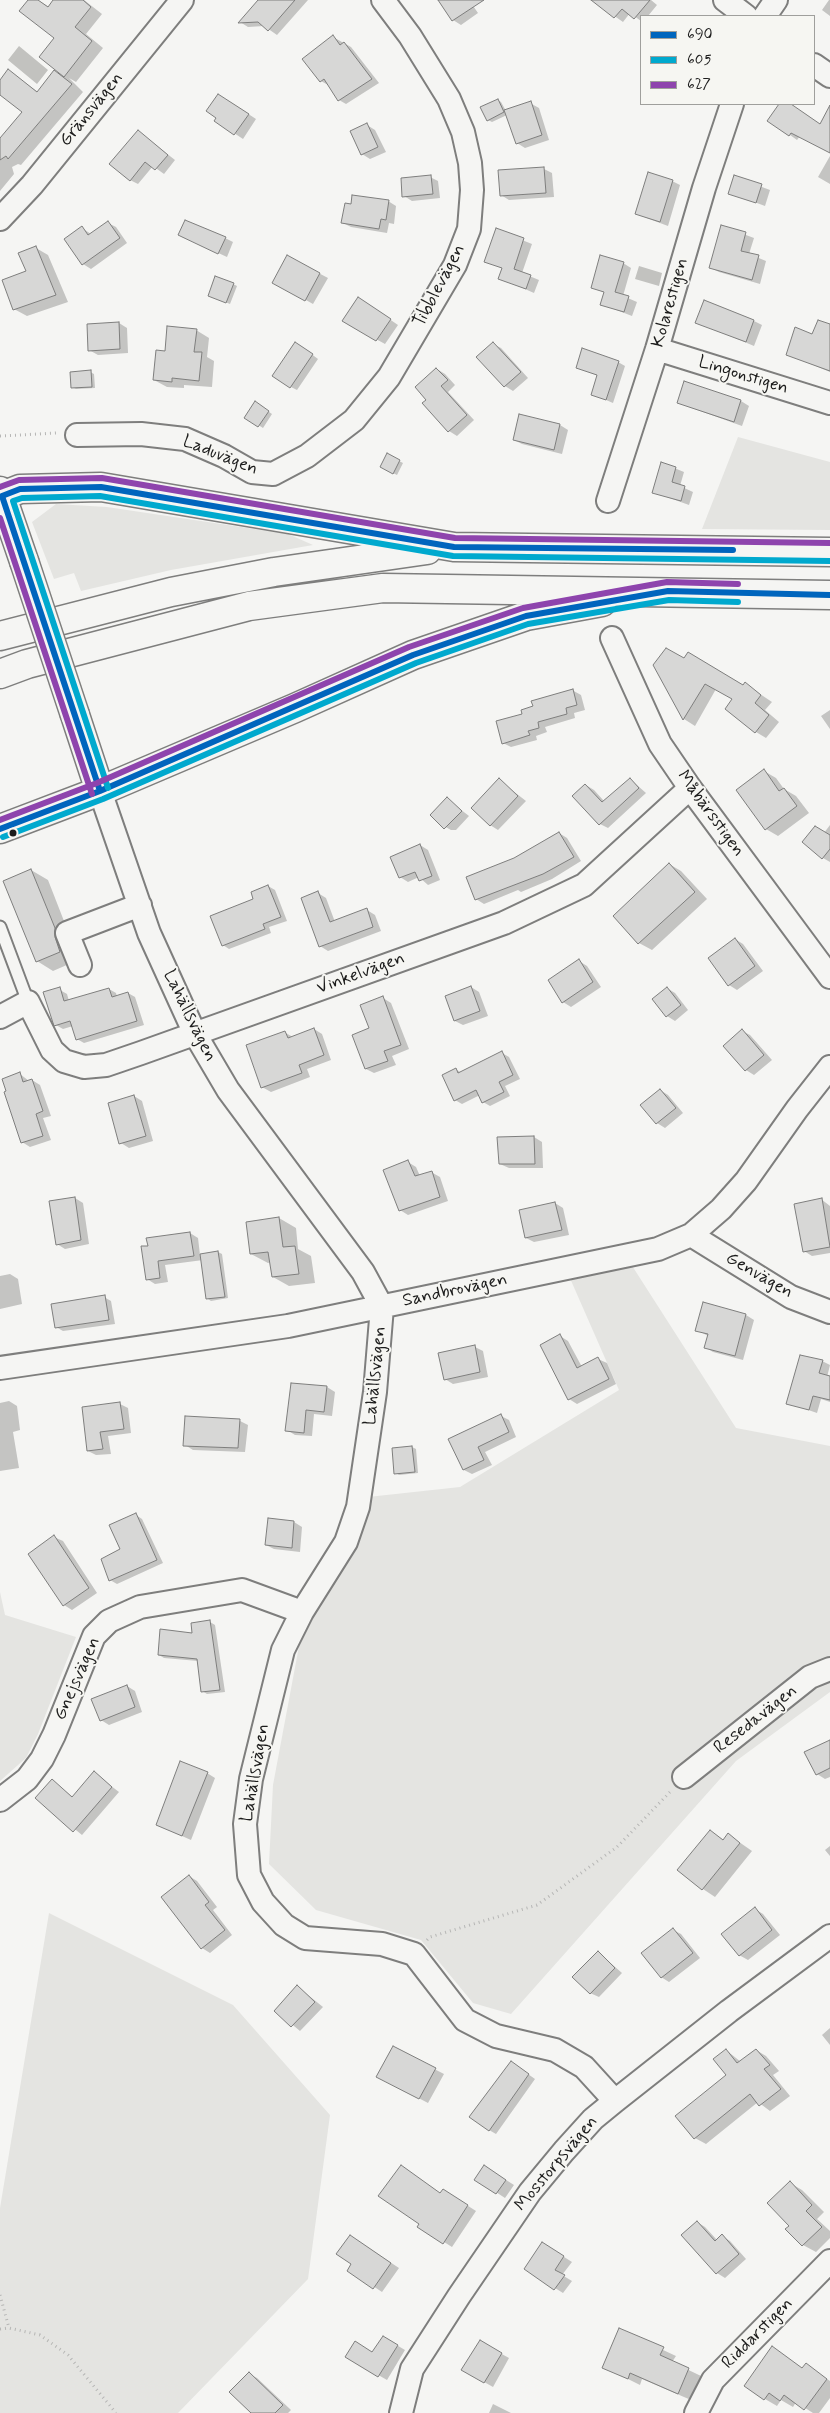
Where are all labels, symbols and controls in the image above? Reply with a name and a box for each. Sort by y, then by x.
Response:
legend [640,15,815,105]
text: 690 [687,25,713,45]
text: 605 [687,50,712,70]
street label: Gränsvägen [56,69,128,151]
text: 627 [687,75,711,95]
street label: Tibblevägen [409,241,471,331]
street label: Kolarestigen [648,256,694,350]
street label: Lingonstigen [695,352,791,400]
street label: Laduvägen [179,431,261,481]
street label: Måbärsstigen [671,767,749,861]
unlabelled marker [8,828,18,838]
street label: Vinkelvägen [314,948,408,1000]
street label: Lahällsvägen [158,967,220,1065]
street label: Genvägen [721,1248,797,1304]
street label: Sandbrovägen [401,1269,509,1313]
street label: Lahällsvägen [360,1325,392,1427]
street label: Gnejsvägen [50,1634,106,1724]
street label: Resedavägen [710,1681,802,1759]
street label: Lahällsvägen [237,1722,275,1824]
street label: Mosstorpsvägen [511,2112,603,2216]
street label: Riddarstigen [718,2294,798,2374]

